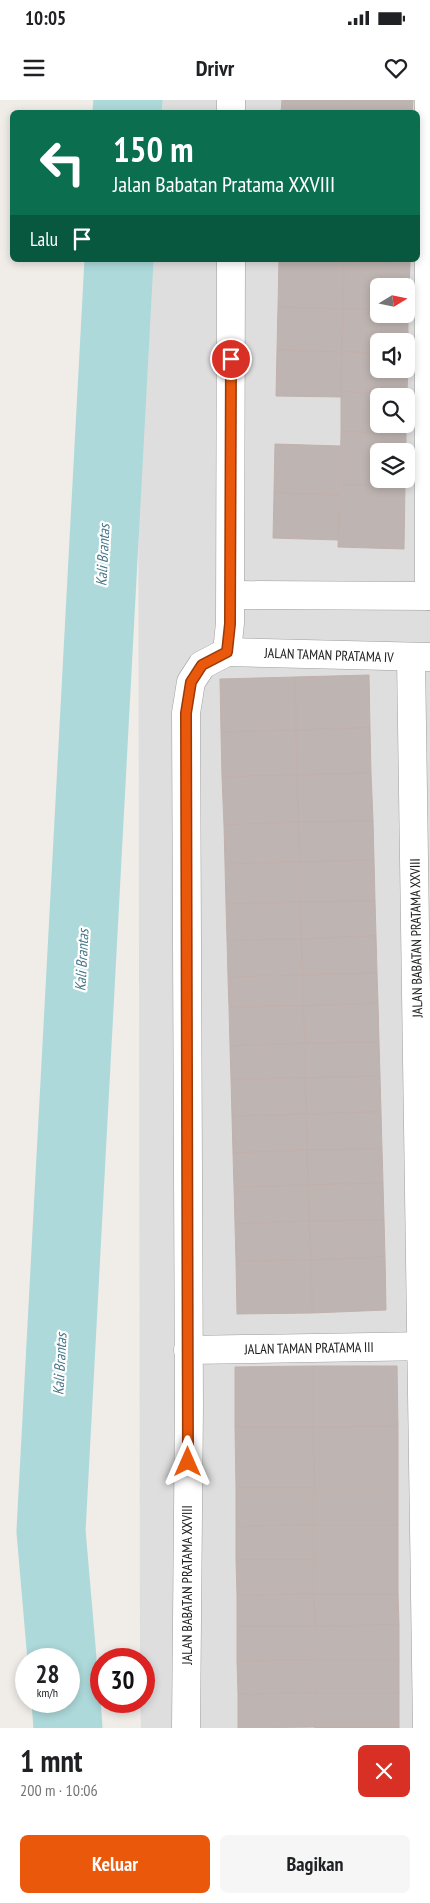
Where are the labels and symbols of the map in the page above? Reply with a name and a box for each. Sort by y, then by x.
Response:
north arrow [370,278,415,322]
pin [210,338,252,380]
water label: Kali Brantas [91,522,114,586]
street label: JALAN TAMAN PRATAMA IV [263,644,394,666]
street label: JALAN BABATAN PRATAMA XXVIII [406,858,426,1019]
water label: Kali Brantas [70,927,93,991]
water label: Kali Brantas [48,1331,71,1395]
street label: JALAN TAMAN PRATAMA III [243,1338,374,1358]
position arrow [161,1435,213,1487]
street label: JALAN BABATAN PRATAMA XXVIII [178,1505,196,1666]
speed limit sign: 30 [90,1648,155,1713]

